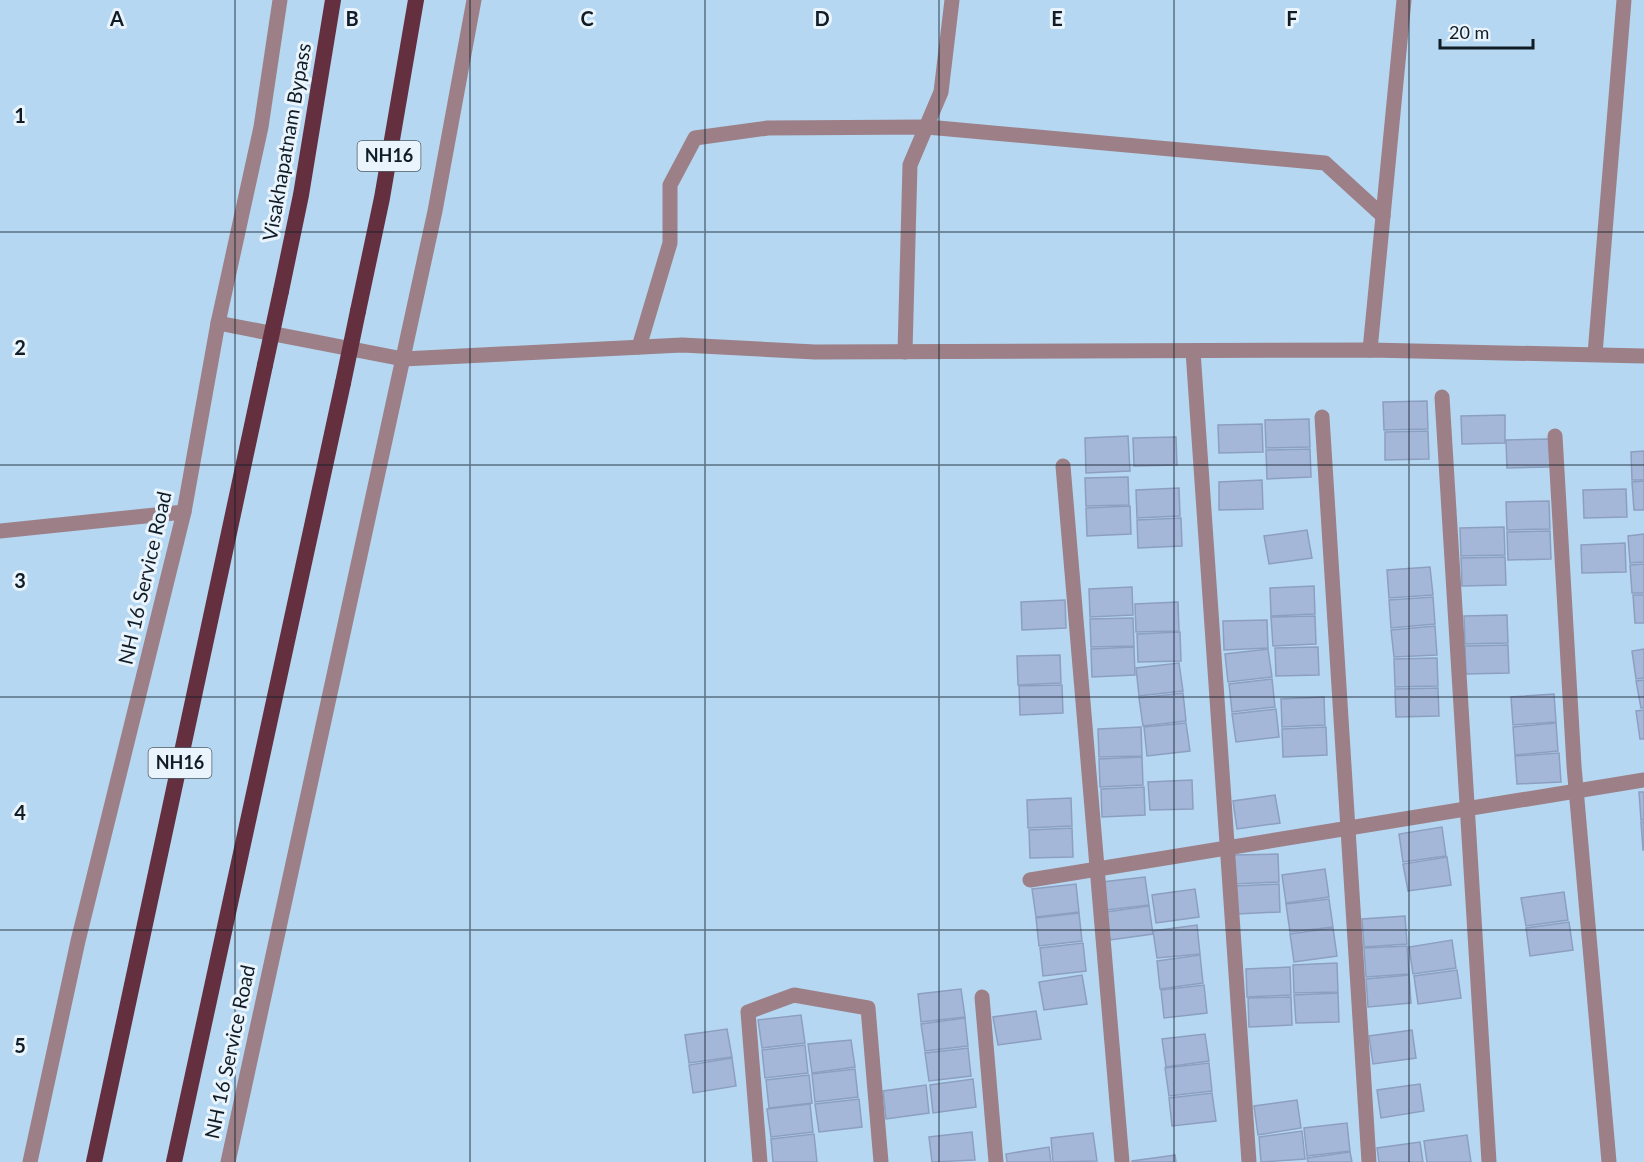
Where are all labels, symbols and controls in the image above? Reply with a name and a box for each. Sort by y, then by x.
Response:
text: A [109,6,124,30]
text: B [345,6,359,30]
text: C [580,6,594,30]
text: D [814,6,830,30]
text: E [1051,6,1063,30]
text: F [1286,6,1298,30]
scale bar [1440,12,1533,50]
text: 20 m [1449,21,1489,43]
street label: Visakhapatnam Bypass [257,41,315,243]
text: 1 [14,103,26,127]
road number: NH16 [358,141,420,171]
text: 2 [14,335,26,359]
street label: NH 16 Service Road [112,489,176,667]
text: 3 [14,568,26,592]
road number: NH16 [148,748,212,778]
text: 4 [14,800,26,824]
street label: NH 16 Service Road [199,963,259,1141]
text: 5 [14,1033,26,1057]

